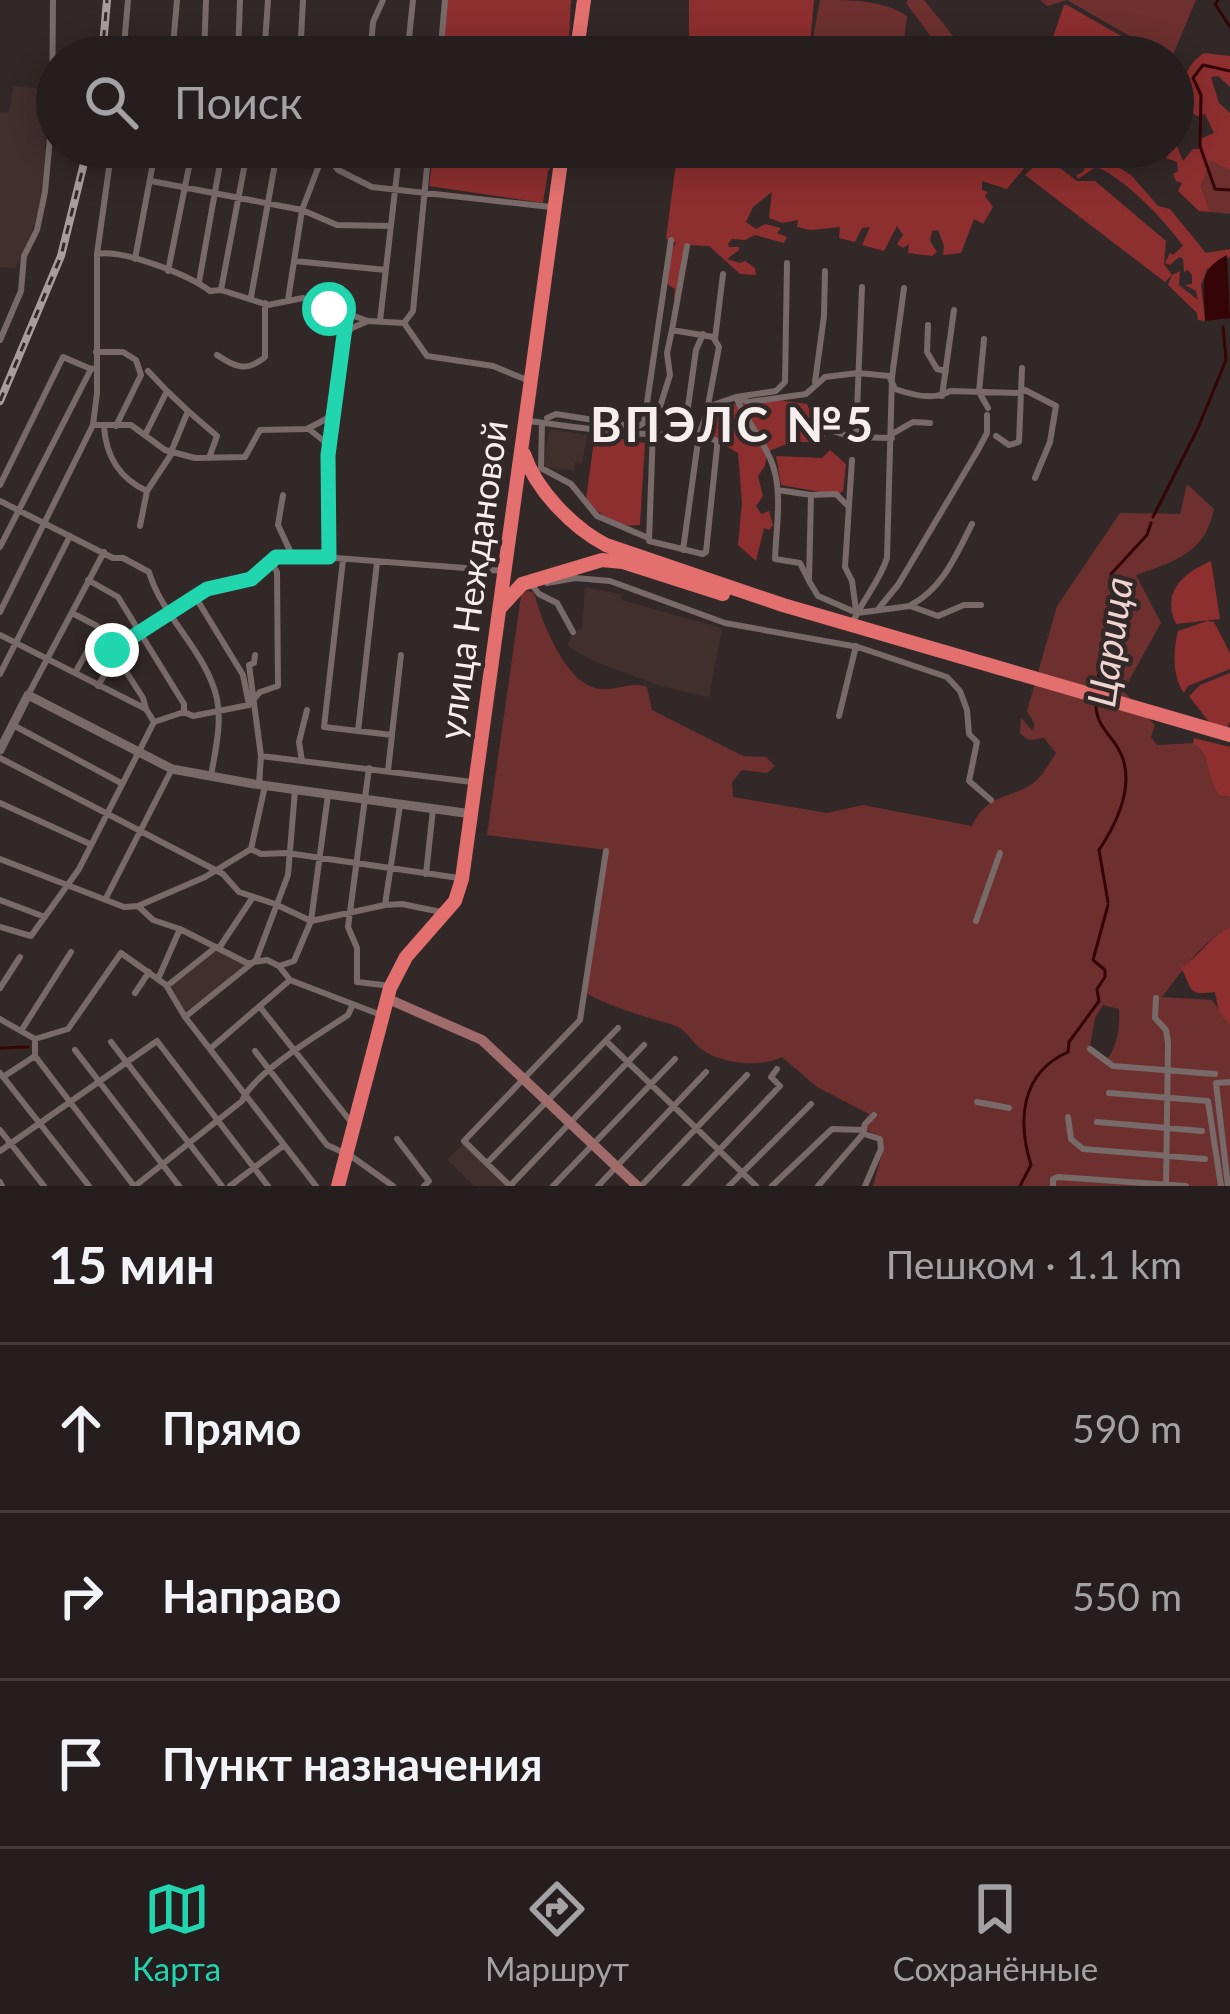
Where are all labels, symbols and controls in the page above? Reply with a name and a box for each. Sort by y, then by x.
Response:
search box [36,36,1194,168]
icon: search [78,69,144,135]
text: Поиск [174,75,303,129]
route start [302,282,356,336]
district label: ВПЭЛС №5 [590,395,876,452]
street label: улица Неждановой [428,418,516,742]
water label: Царица [1077,574,1141,710]
route end [85,623,139,677]
text: 15 мин [48,1234,215,1295]
text: Пешком · 1.1 km [886,1241,1182,1287]
icon: ahead [48,1395,114,1461]
text: Прямо [162,1401,301,1455]
text: 590 m [1072,1405,1182,1451]
icon: right [48,1563,114,1629]
text: Направо [162,1569,341,1623]
text: 550 m [1072,1573,1182,1619]
icon: arrive [48,1731,114,1797]
text: Пункт назначения [162,1737,543,1791]
tab: Карта [132,1876,221,1988]
tab: Маршрут [485,1876,629,1988]
tab: Сохранённые [893,1876,1098,1988]

